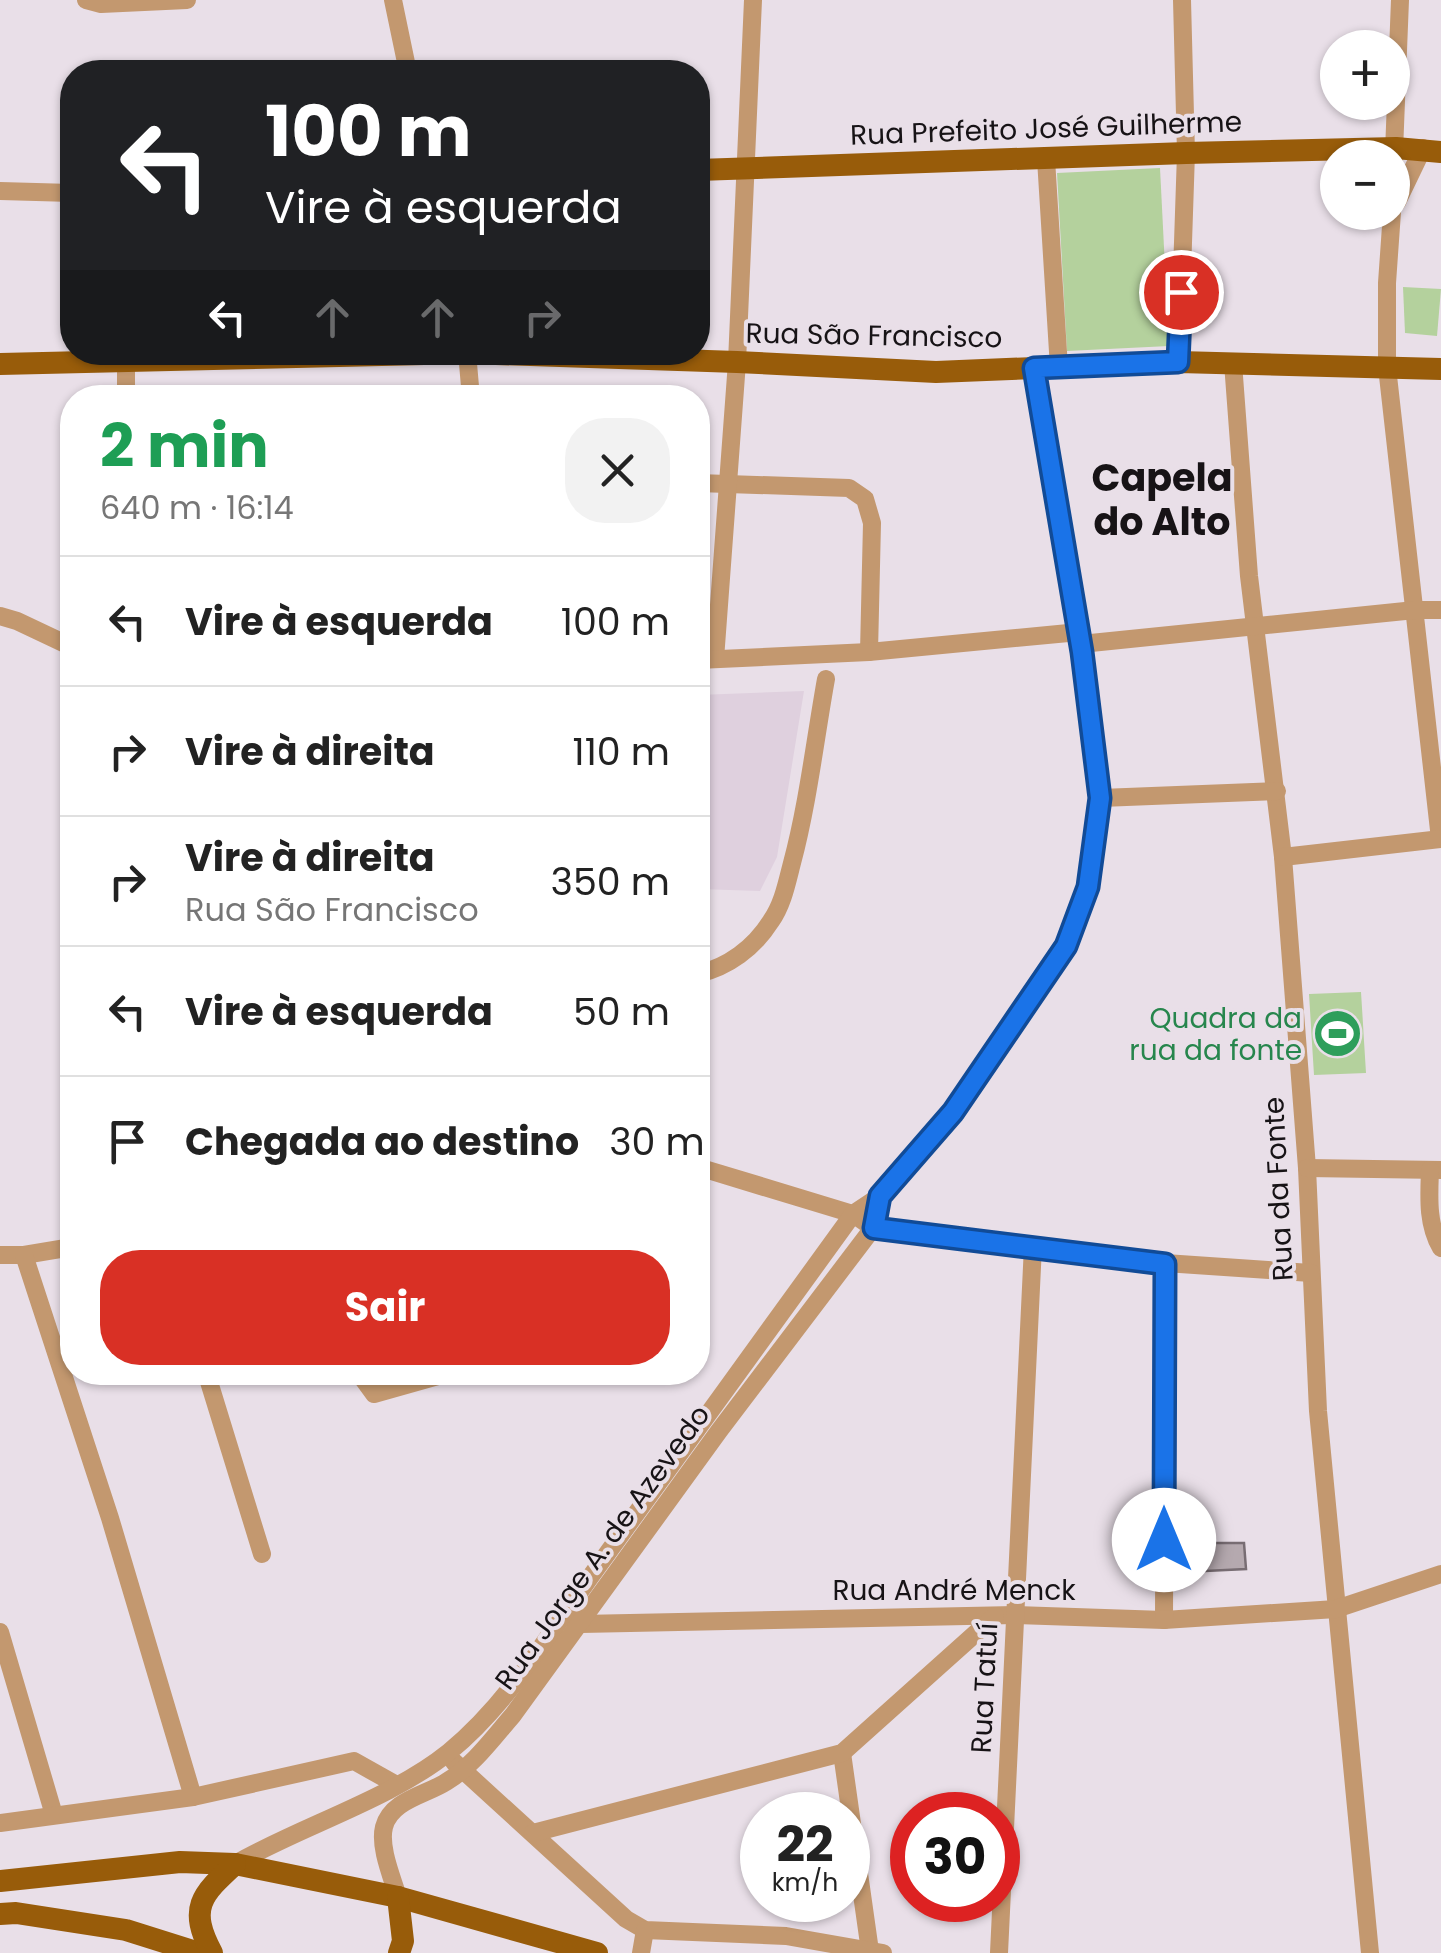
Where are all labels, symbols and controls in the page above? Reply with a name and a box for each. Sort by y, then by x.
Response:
map controls [1320,30,1410,230]
button: + [1320,30,1410,120]
text: 100 m [265,82,472,181]
icon: left [100,100,230,230]
street label: Rua Prefeito José Guilherme [849,102,1243,155]
button: − [1320,140,1410,230]
text: Vire à esquerda [265,176,622,239]
pin [1139,250,1224,335]
icon: arrive [1154,265,1209,320]
icon: left [200,290,255,345]
icon: ahead [305,290,360,345]
icon: ahead [410,290,465,345]
icon: right [515,290,570,345]
street label: Rua São Francisco [745,314,1003,357]
text: 2 min [100,404,269,488]
button: close [565,418,670,523]
district label: Capela do Alto [1092,451,1232,548]
text: 640 m · 16:14 [100,485,294,530]
icon: left [100,594,155,649]
text: Vire à esquerda [185,595,493,648]
text: 100 m [561,595,670,648]
icon: right [100,724,155,779]
text: Vire à direita [185,725,435,778]
text: 110 m [573,725,670,778]
text: Vire à direita [185,831,435,884]
icon: right [100,854,155,909]
text: 350 m [551,855,670,908]
text: Rua São Francisco [185,887,479,932]
icon: left [100,984,155,1039]
text: Vire à esquerda [185,985,493,1038]
text: 50 m [573,985,670,1038]
place label: Quadra da rua da fonte [1129,999,1302,1070]
sports icon: Quadra da rua da fonte [1311,1008,1363,1060]
street label: Rua da Fonte [1254,1096,1303,1282]
icon: arrive [100,1114,155,1169]
text: Chegada ao destino [185,1115,579,1168]
text: 30 m [609,1115,705,1168]
button: Sair [100,1250,670,1365]
street label: Rua Jorge A. de Azevedo [486,1397,719,1698]
position arrow [1112,1488,1216,1592]
street label: Rua André Menck [832,1571,1076,1610]
street label: Rua Tatuí [962,1622,1007,1754]
speed limit sign: 30 [890,1792,1020,1922]
text: 22 [776,1809,834,1880]
text: km/h [772,1865,838,1900]

